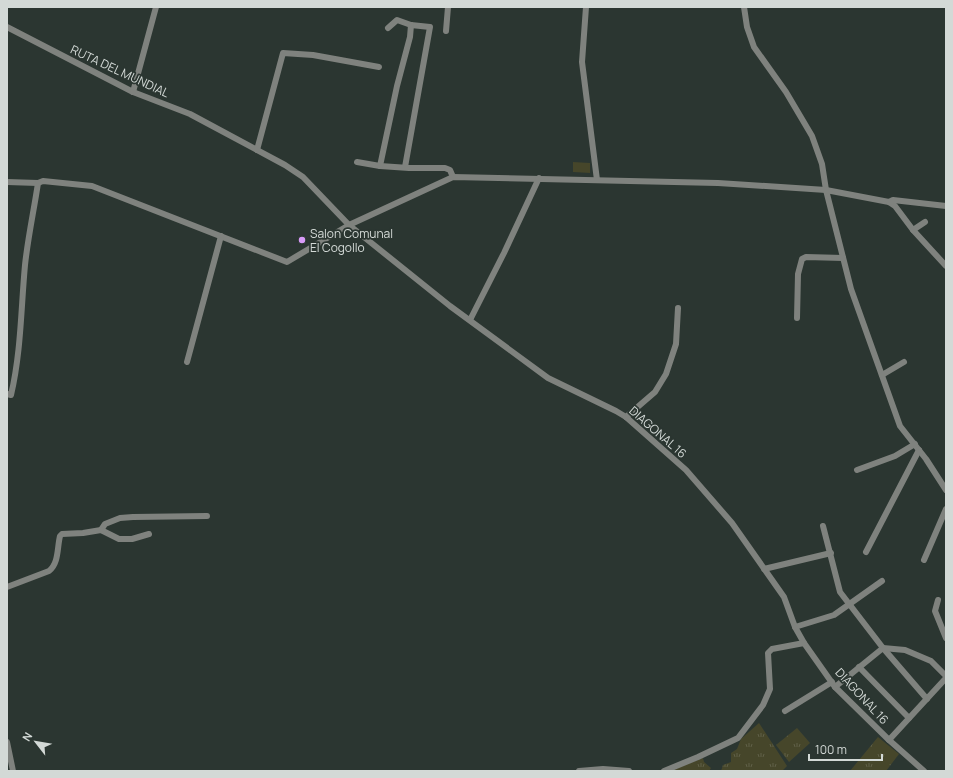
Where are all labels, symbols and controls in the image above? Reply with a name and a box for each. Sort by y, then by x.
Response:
street label: RUTA DEL MUNDIAL [68,41,172,101]
place label: Salon Comunal El Cogollo [310,225,393,256]
marker: Salon Comunal El Cogollo [297,235,307,245]
street label: DIAGONAL 16 [626,402,690,462]
street label: DIAGONAL 16 [831,664,893,728]
north arrow [16,722,56,762]
text: N [19,729,36,744]
scale bar [809,736,882,762]
text: 100 m [815,741,847,758]

